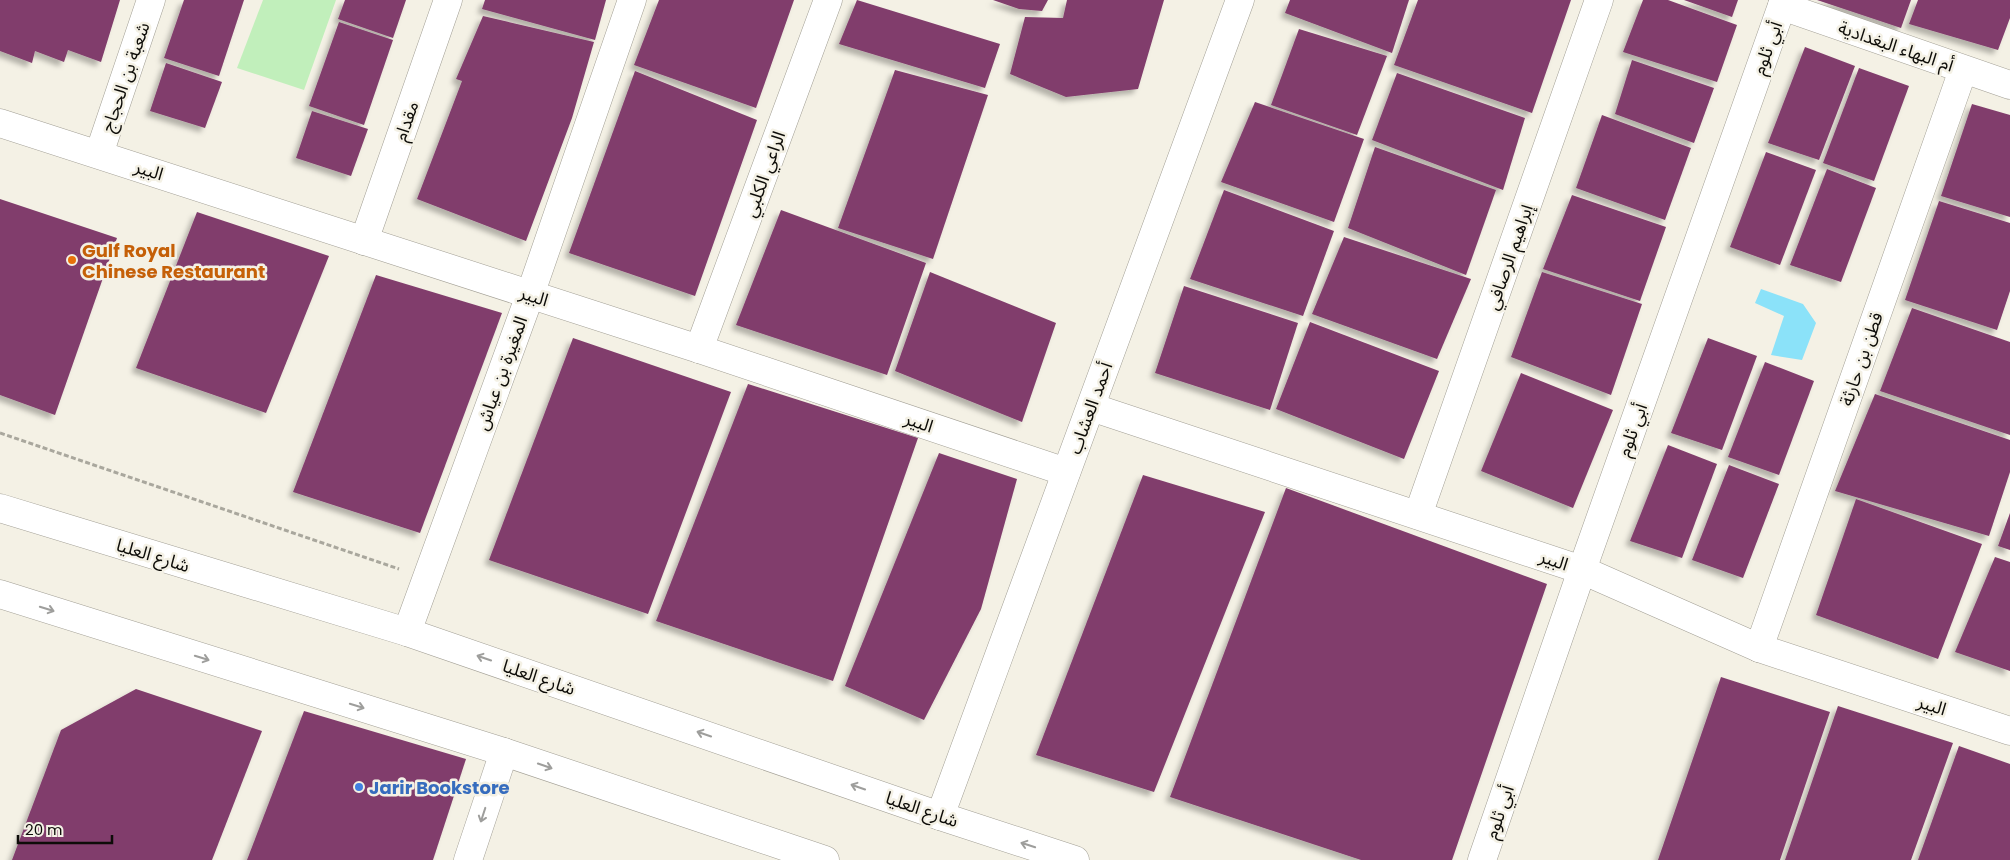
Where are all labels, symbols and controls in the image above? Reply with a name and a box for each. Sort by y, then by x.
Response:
street label: أم البهاء البغدادية [1834,15,1957,79]
street label: أبي ثلوم [1746,18,1790,79]
street label: شعبة بن الحجاج [95,19,156,136]
street label: مقدام [388,98,426,145]
street label: الراعي الكلبي [737,127,792,221]
street label: البير [130,153,167,186]
street label: إبراهيم الرصافي [1479,201,1540,314]
place label: Gulf Royal Chinese Restaurant [82,238,265,284]
marker: Gulf Royal Chinese Restaurant [66,254,78,266]
street label: البير [515,279,552,312]
street label: قطن بن حارثة [1833,309,1889,409]
street label: المغيرة بن عياش [469,313,533,433]
street label: أحمد العشاب [1062,358,1118,458]
street label: أبي ثلوم [1611,400,1655,461]
street label: البير [900,405,937,439]
street label: شارع العليا [113,532,193,580]
street label: البير [1535,543,1572,577]
one-way arrow [38,605,54,614]
one-way arrow [193,653,209,663]
one-way arrow [477,653,493,662]
street label: شارع العليا [499,653,579,703]
street label: البير [1913,688,1950,721]
one-way arrow [348,702,364,712]
one-way arrow [697,729,712,738]
one-way arrow [536,762,552,771]
place label: Jarir Bookstore [369,775,510,800]
marker: Jarir Bookstore [353,781,365,793]
one-way arrow [850,782,866,791]
street label: أبي ثلوم [1478,782,1522,843]
street label: شارع العليا [882,785,962,835]
one-way arrow [478,807,487,823]
scale bar [18,812,111,844]
text: 20 m [25,819,63,840]
one-way arrow [1021,839,1037,849]

